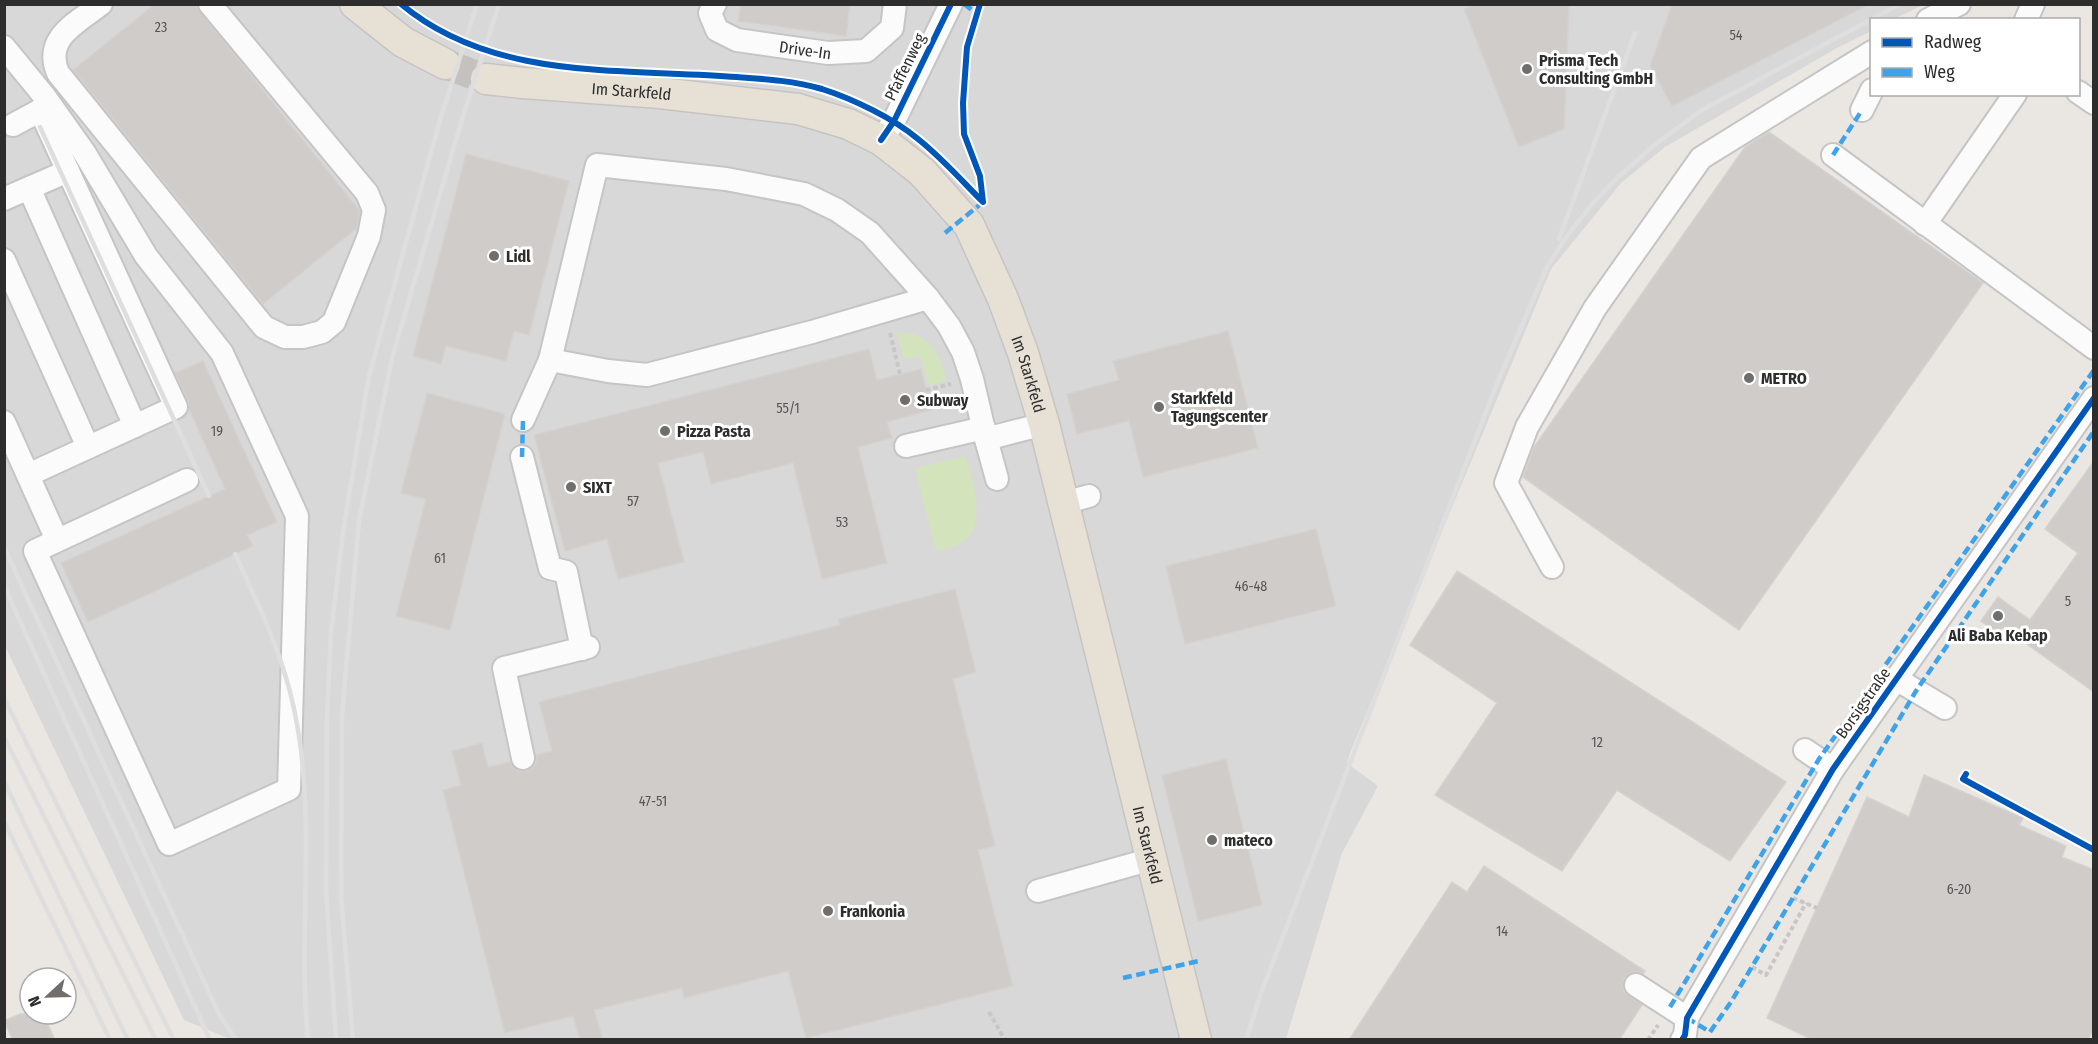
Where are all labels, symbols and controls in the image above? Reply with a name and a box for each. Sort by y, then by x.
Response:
legend [1870,18,2080,96]
house number: 23 [155,19,167,36]
house number: 54 [1729,27,1743,44]
street label: Pfaffenweg [881,30,930,104]
text: Radweg [1924,31,1982,53]
street label: Drive-In [778,37,833,63]
place label: Prisma Tech Consulting GmbH [1539,51,1653,88]
text: Weg [1924,61,1955,83]
marker: Prisma Tech Consulting GmbH [1520,62,1534,76]
street label: Im Starkfeld [591,79,672,104]
place label: Lidl [506,247,531,266]
marker: Lidl [487,249,501,263]
street label: Im Starkfeld [1008,333,1050,415]
place label: METRO [1761,369,1807,388]
marker: METRO [1742,371,1756,385]
place label: Starkfeld Tagungscenter [1171,389,1268,426]
place label: Subway [917,391,969,410]
marker: Subway [898,393,912,407]
house number: 55/1 [776,400,800,417]
marker: Starkfeld Tagungscenter [1152,400,1166,414]
place label: Pizza Pasta [677,422,751,441]
house number: 19 [211,423,223,440]
marker: Pizza Pasta [658,424,672,438]
place label: SIXT [583,478,612,497]
marker: SIXT [564,480,578,494]
house number: 57 [627,493,639,510]
house number: 53 [836,514,848,531]
house number: 61 [434,550,446,567]
house number: 46-48 [1235,578,1267,595]
house number: 5 [2065,593,2071,610]
marker: Ali Baba Kebap [1991,609,2005,623]
place label: Ali Baba Kebap [1947,626,2048,645]
street label: Borsigstraße [1832,664,1894,742]
house number: 12 [1591,734,1603,751]
house number: 47-51 [639,793,667,810]
street label: Im Starkfeld [1129,804,1167,886]
place label: mateco [1224,831,1273,850]
marker: mateco [1205,833,1219,847]
house number: 6-20 [1947,881,1971,898]
place label: Frankonia [840,902,905,921]
marker: Frankonia [821,904,835,918]
house number: 14 [1496,923,1508,940]
north arrow [18,966,78,1026]
text: N [24,993,45,1009]

